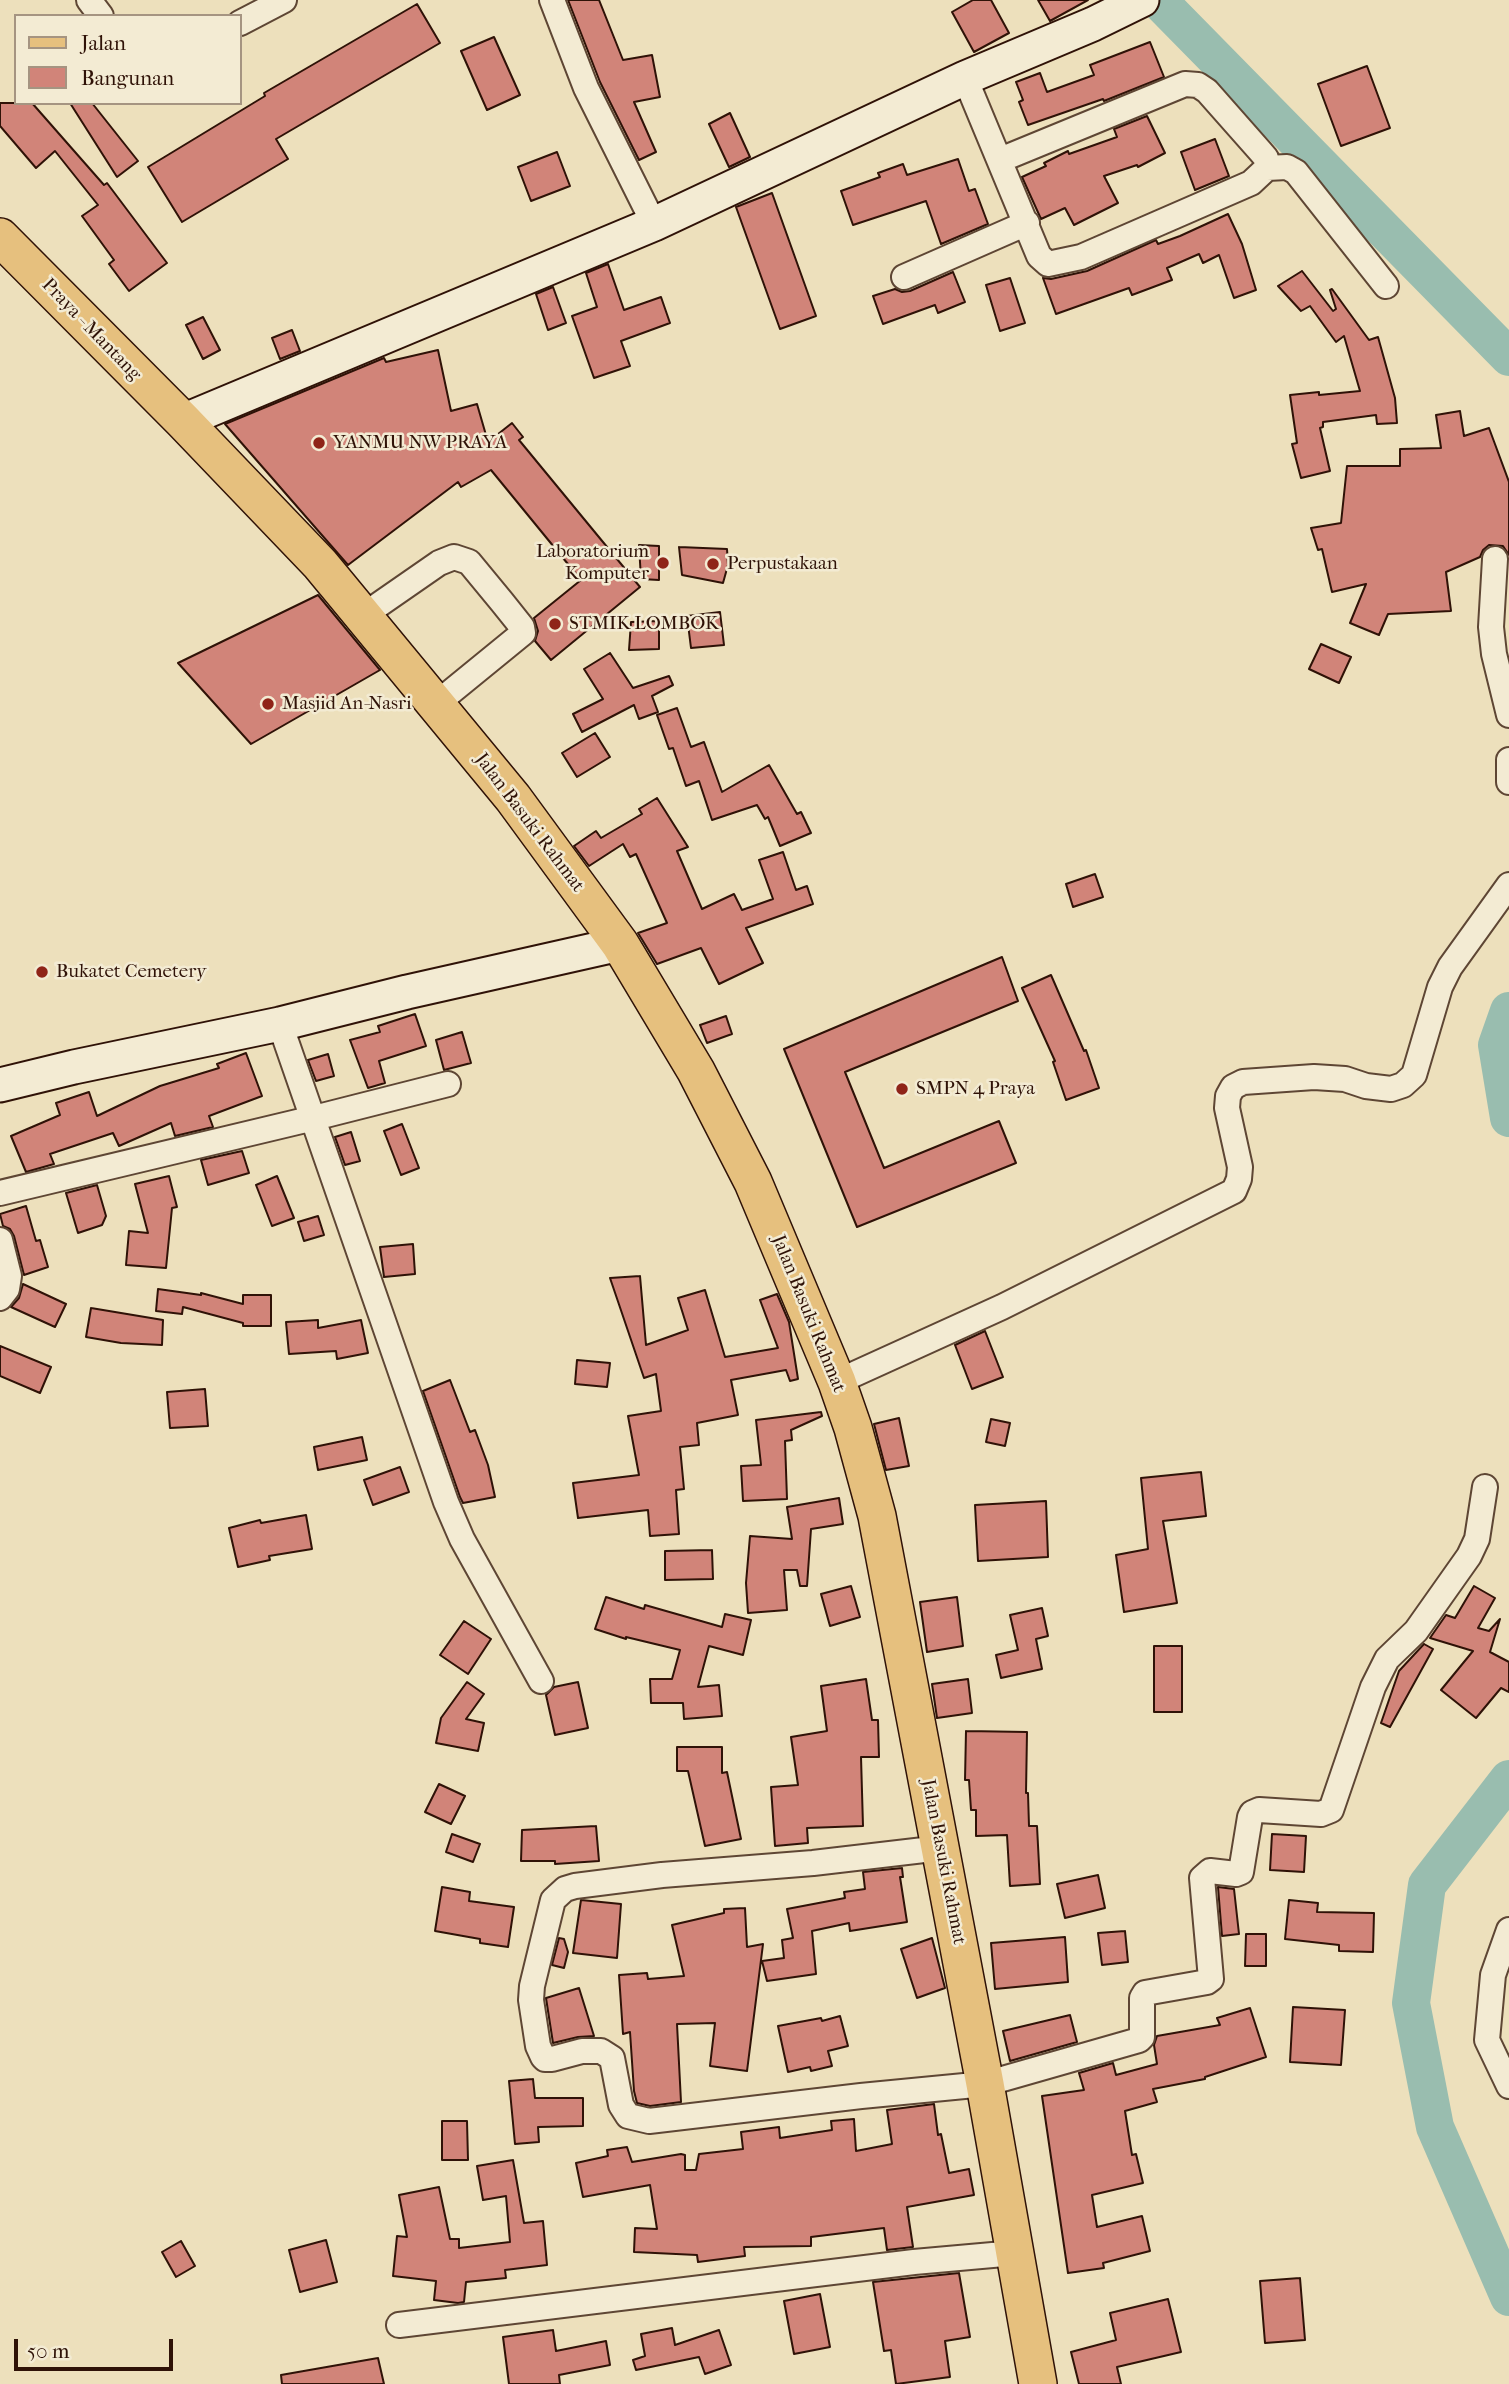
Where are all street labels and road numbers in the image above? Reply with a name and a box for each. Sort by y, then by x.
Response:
street label: Praya - Mantang [36,274,146,386]
street label: Jalan Basuki Rahmat [469,749,589,897]
street label: Jalan Basuki Rahmat [766,1232,850,1396]
street label: Jalan Basuki Rahmat [916,1777,970,1947]

